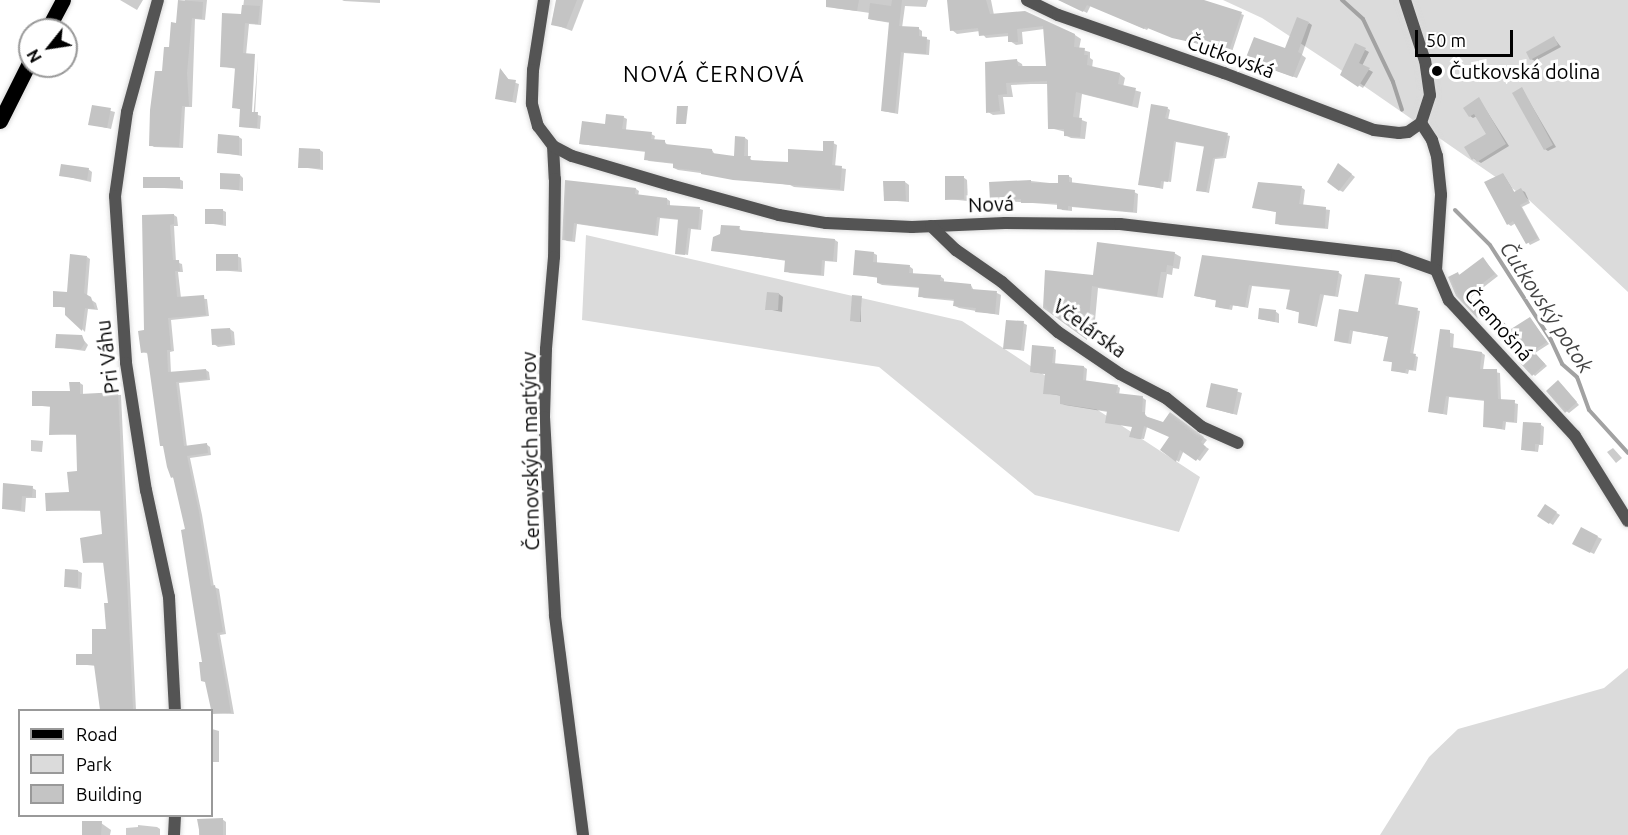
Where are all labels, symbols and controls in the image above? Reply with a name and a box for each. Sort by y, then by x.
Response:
north arrow [18,18,78,78]
scale bar [1418,18,1516,56]
street label: Čutkovská [1184,29,1278,83]
text: 50 m [1426,30,1466,50]
text: N [23,46,45,66]
place label: Čutkovská dolina [1449,59,1600,83]
district label: NOVÁ ČERNOVÁ [623,61,805,87]
marker: Čutkovská dolina [1430,64,1444,78]
street label: Nová [968,191,1014,217]
water label: Čutkovský potok [1495,237,1599,377]
street label: Čremošná [1460,282,1538,366]
street label: Včelárska [1049,293,1131,363]
street label: Pri Váhu [91,319,123,395]
street label: Černovských martýrov [516,351,544,551]
legend [18,709,213,817]
text: Road [76,724,118,744]
text: Park [76,754,112,774]
text: Building [76,784,142,804]

